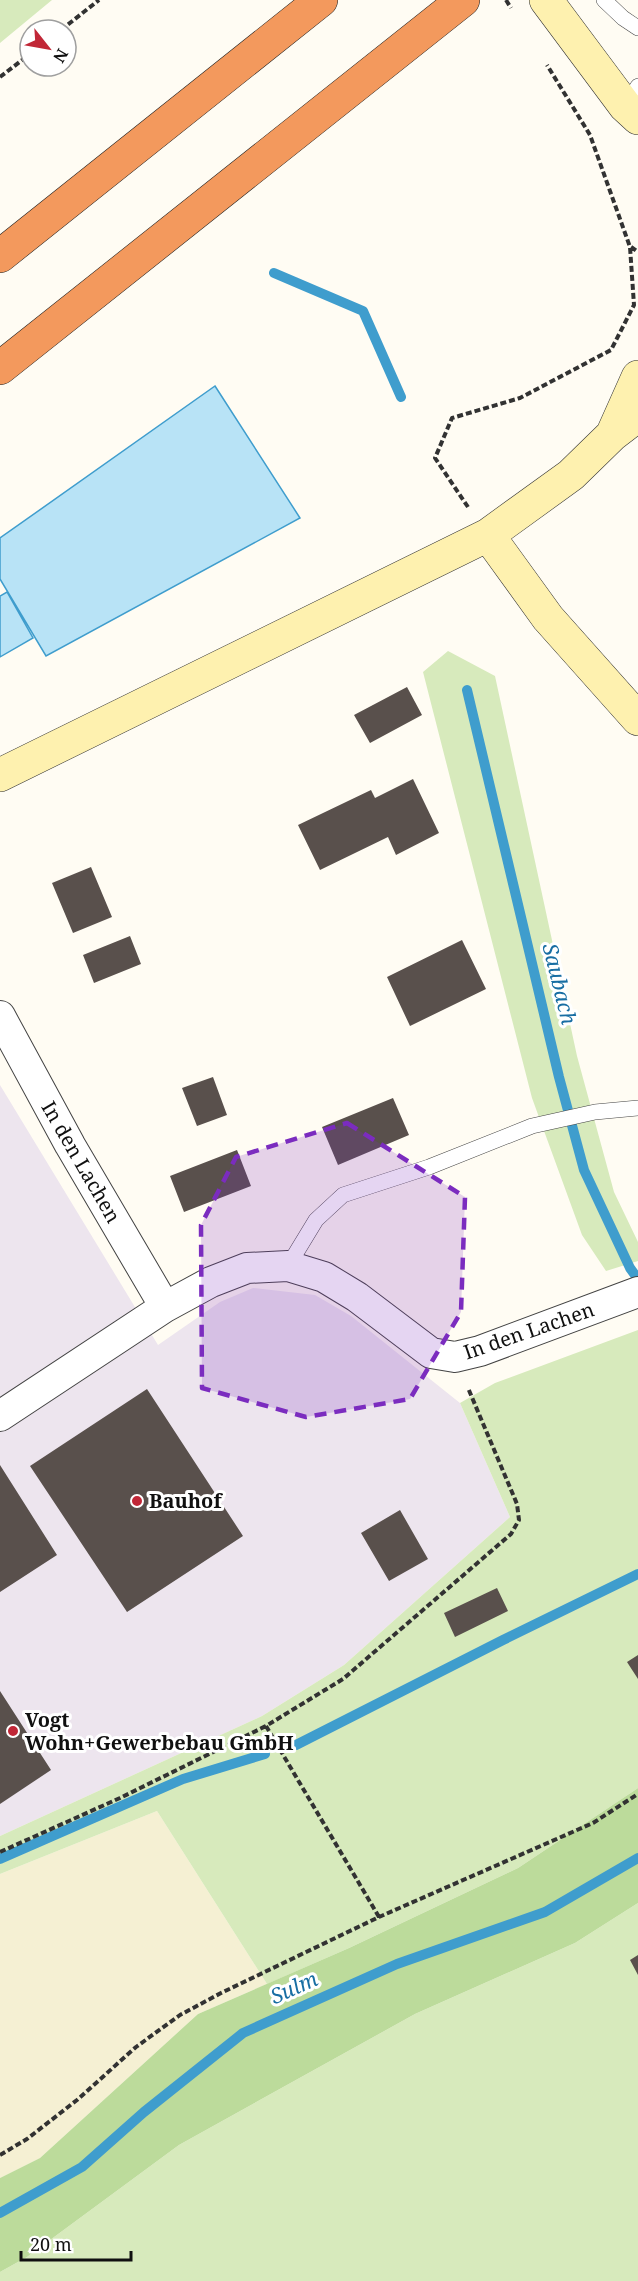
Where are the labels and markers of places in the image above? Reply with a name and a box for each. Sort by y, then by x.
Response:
place label: Bauhof [149,1487,223,1514]
marker: Bauhof [130,1494,144,1508]
place label: Vogt Wohn+Gewerbebau GmbH [25,1706,294,1756]
marker: Vogt Wohn+Gewerbebau GmbH [6,1724,20,1738]

